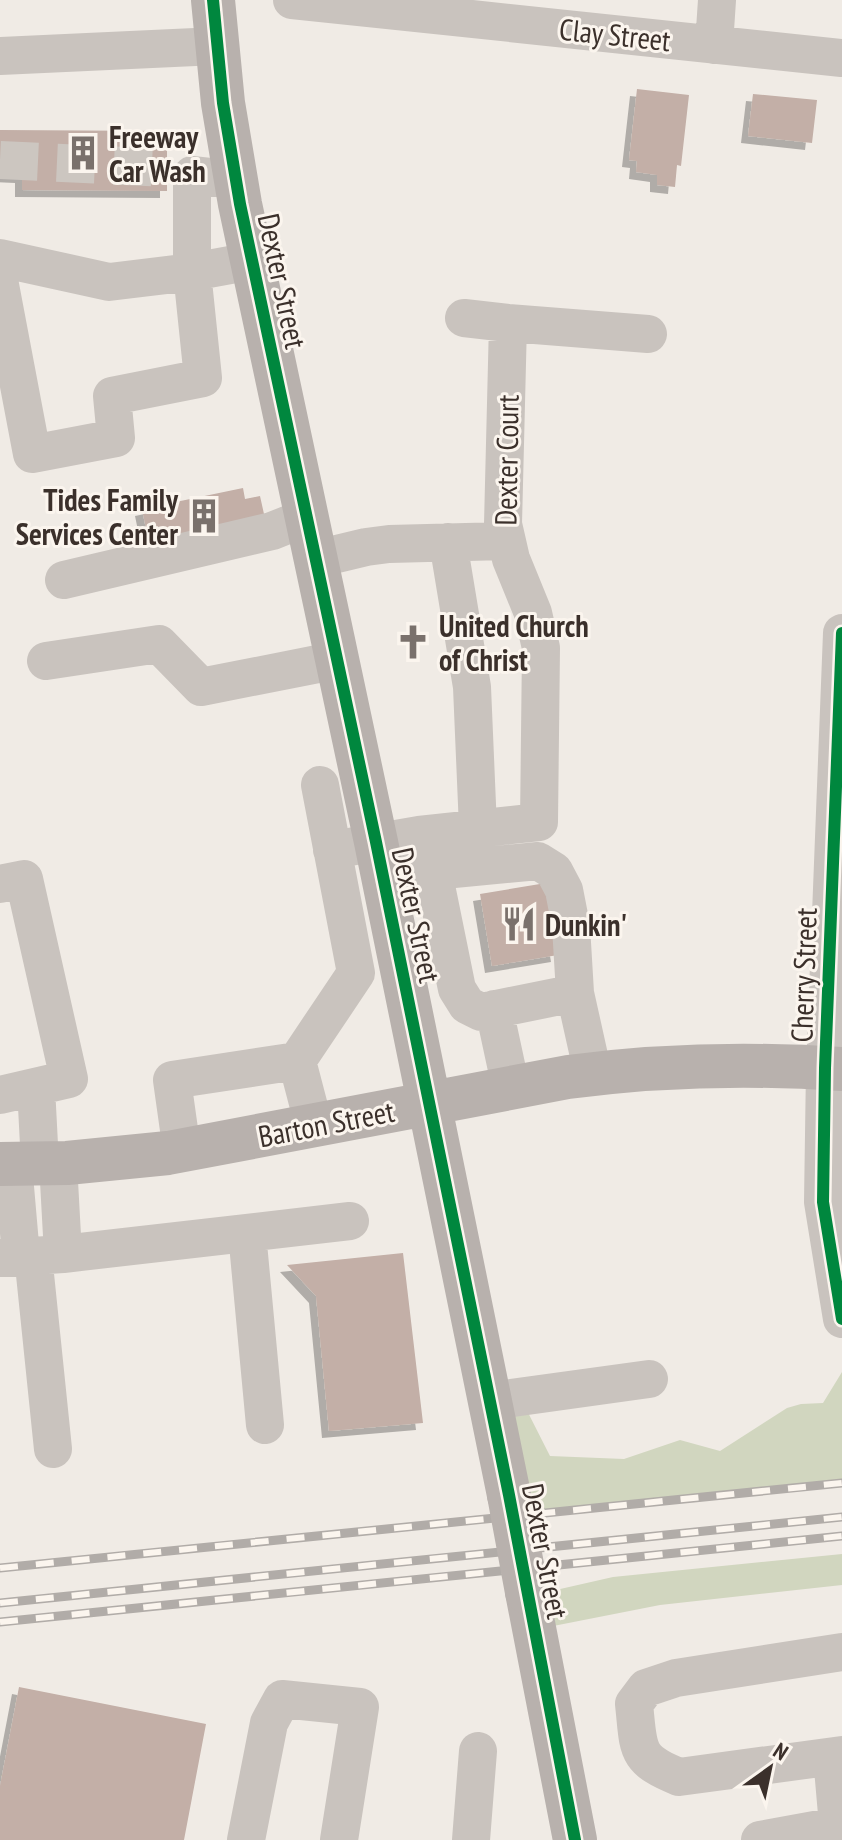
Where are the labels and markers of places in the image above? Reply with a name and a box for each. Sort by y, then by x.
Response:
place label: Freeway Car Wash [109,117,206,190]
building icon: Freeway Car Wash [64,134,102,172]
place label: Tides Family Services Center [16,480,179,553]
building icon: Tides Family Services Center [185,497,223,535]
place label: United Church of Christ [439,606,589,679]
church icon: United Church of Christ [394,623,432,661]
restaurant icon: Dunkin' [500,905,538,943]
place label: Dunkin' [545,905,627,944]

